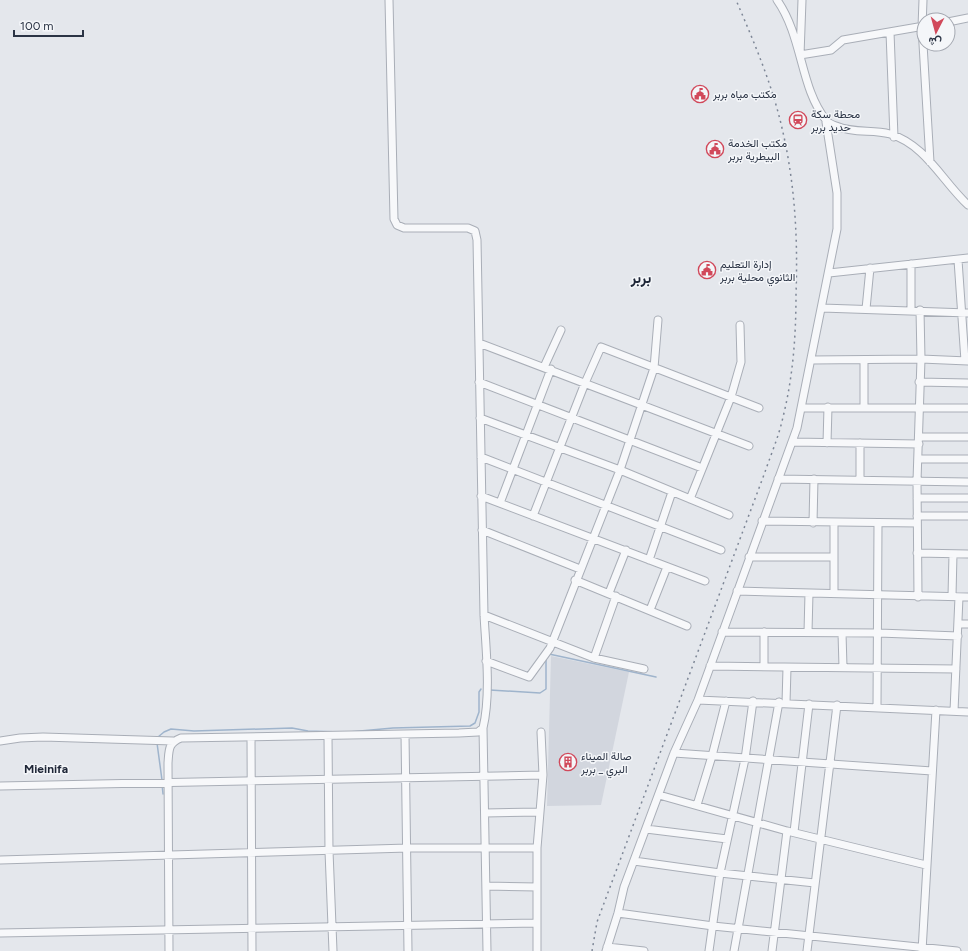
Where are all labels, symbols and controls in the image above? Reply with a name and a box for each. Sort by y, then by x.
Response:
scale bar [14,12,83,38]
north arrow [916,12,956,52]
text: 100 m [20,19,54,33]
text: ش [928,34,942,49]
public building icon: مكتب مياه بربر [690,84,710,104]
place label: مكتب مياه بربر [712,88,777,101]
place label: محطة سكة حديد بربر [810,108,860,134]
station icon: محطة سكة حديد بربر [788,110,808,130]
place label: مكتب الخدمة البيطرية بربر [727,137,787,163]
public building icon: مكتب الخدمة البيطرية بربر [705,139,725,159]
place label: إدارة التعليم الثانوي محلية بربر [719,258,795,287]
public building icon: إدارة التعليم الثانوي محلية بربر [697,260,717,280]
district label: بربر [630,269,651,287]
place label: صالة الميناء البري _ بربر [580,750,632,779]
building icon: صالة الميناء البري _ بربر [558,752,578,772]
district label: Mieinifa [24,762,68,776]

